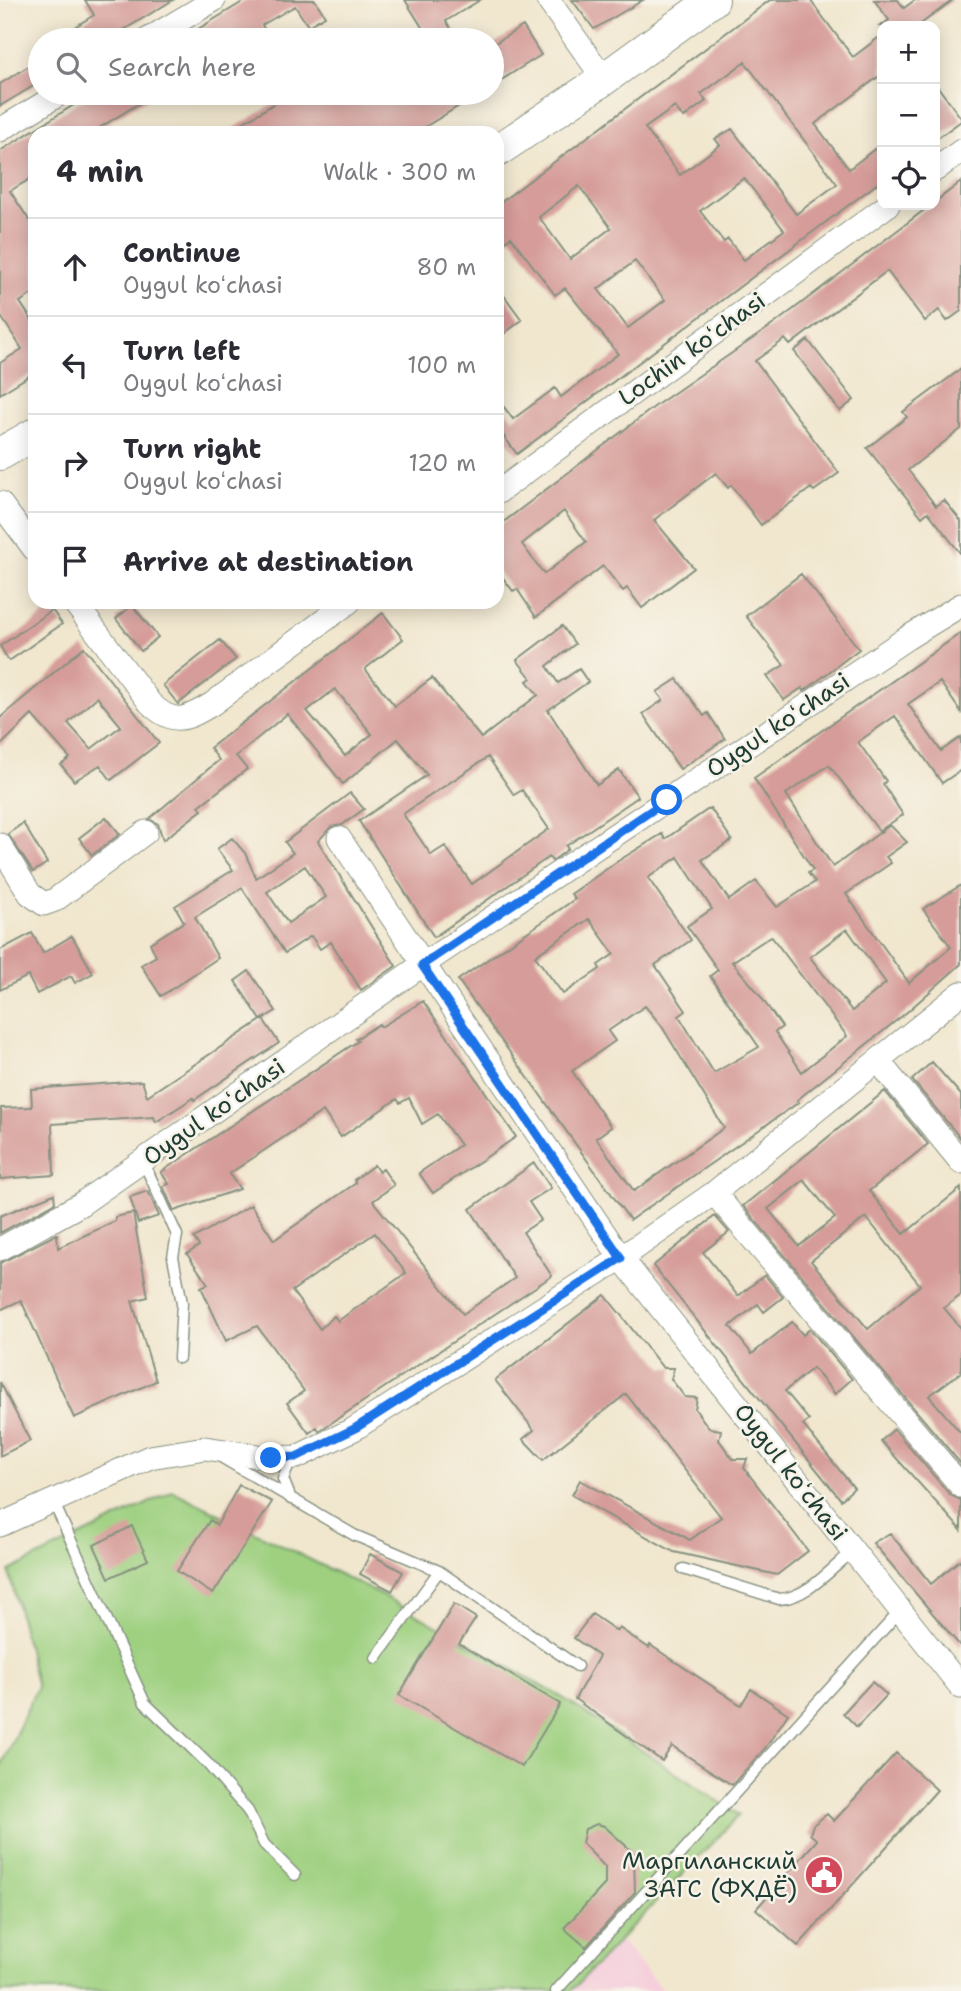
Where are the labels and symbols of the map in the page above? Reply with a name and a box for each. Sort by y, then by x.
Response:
street label: Lochin koʻchasi [612,285,772,413]
street label: Oygul koʻchasi [700,665,856,785]
route start [651,784,682,815]
street label: Oygul koʻchasi [136,1051,292,1173]
street label: Oygul koʻchasi [727,1396,855,1548]
route end [255,1442,286,1473]
place label: Маргиланский ЗАГС (ФХДЁ) [622,1845,797,1905]
public building icon: Маргиланский ЗАГС (ФХДЁ) [803,1854,845,1896]

